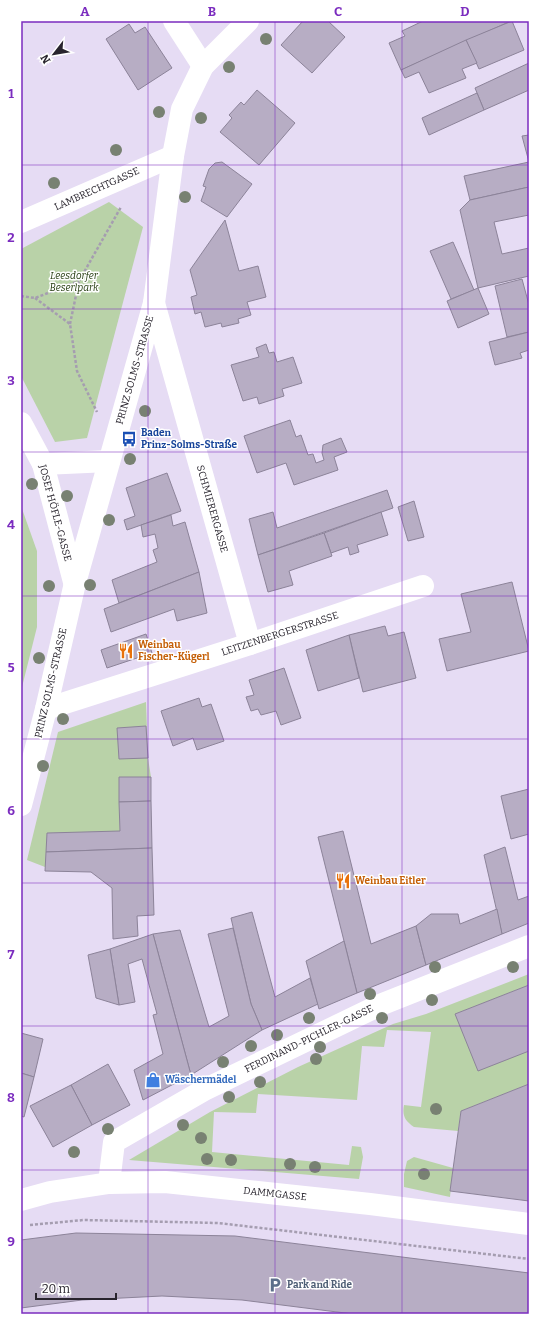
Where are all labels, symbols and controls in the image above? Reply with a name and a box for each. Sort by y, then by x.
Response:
text: A [80,4,90,19]
text: B [208,4,216,19]
text: C [334,4,342,19]
text: D [460,4,470,19]
north arrow [34,34,74,74]
text: N [38,51,54,66]
text: 1 [8,86,14,101]
street label: LAMBRECHTGASSE [53,165,141,213]
text: 2 [7,230,15,245]
park label: Leesdorfer Beserlpark [50,270,99,294]
street label: PRINZ SOLMS-STRASSE [114,314,156,426]
text: 3 [7,373,15,388]
place label: Baden Prinz-Solms-Straße [141,427,237,451]
bus stop icon: Baden Prinz-Solms-Straße [120,430,138,448]
street label: JOSEF HÖFLE-GASSE [36,462,75,563]
street label: SCHMIERERGASSE [194,464,230,554]
text: 4 [7,517,15,532]
street label: LEITZENBERGERSTRASSE [220,609,340,659]
street label: PRINZ SOLMS-STRASSE [32,627,70,739]
place label: Weinbau Fischer-Kügerl [138,639,210,663]
restaurant icon: Weinbau Fischer-Kügerl [117,642,135,660]
text: 5 [7,660,15,675]
text: 6 [7,803,15,818]
restaurant icon: Weinbau Eitler [334,872,352,890]
place label: Weinbau Eitler [355,875,426,887]
text: 7 [8,947,15,962]
street label: FERDINAND-PICHLER-GASSE [243,1003,375,1075]
shop icon: Wäschermädel [144,1071,162,1089]
place label: Wäschermädel [165,1074,236,1086]
text: 8 [7,1090,15,1105]
street label: DAMMGASSE [243,1185,307,1203]
text: 9 [7,1234,15,1249]
scale bar [36,1275,116,1301]
parking icon: Park and Ride [266,1276,284,1294]
place label: Park and Ride [287,1279,352,1291]
text: 20 m [42,1282,71,1296]

